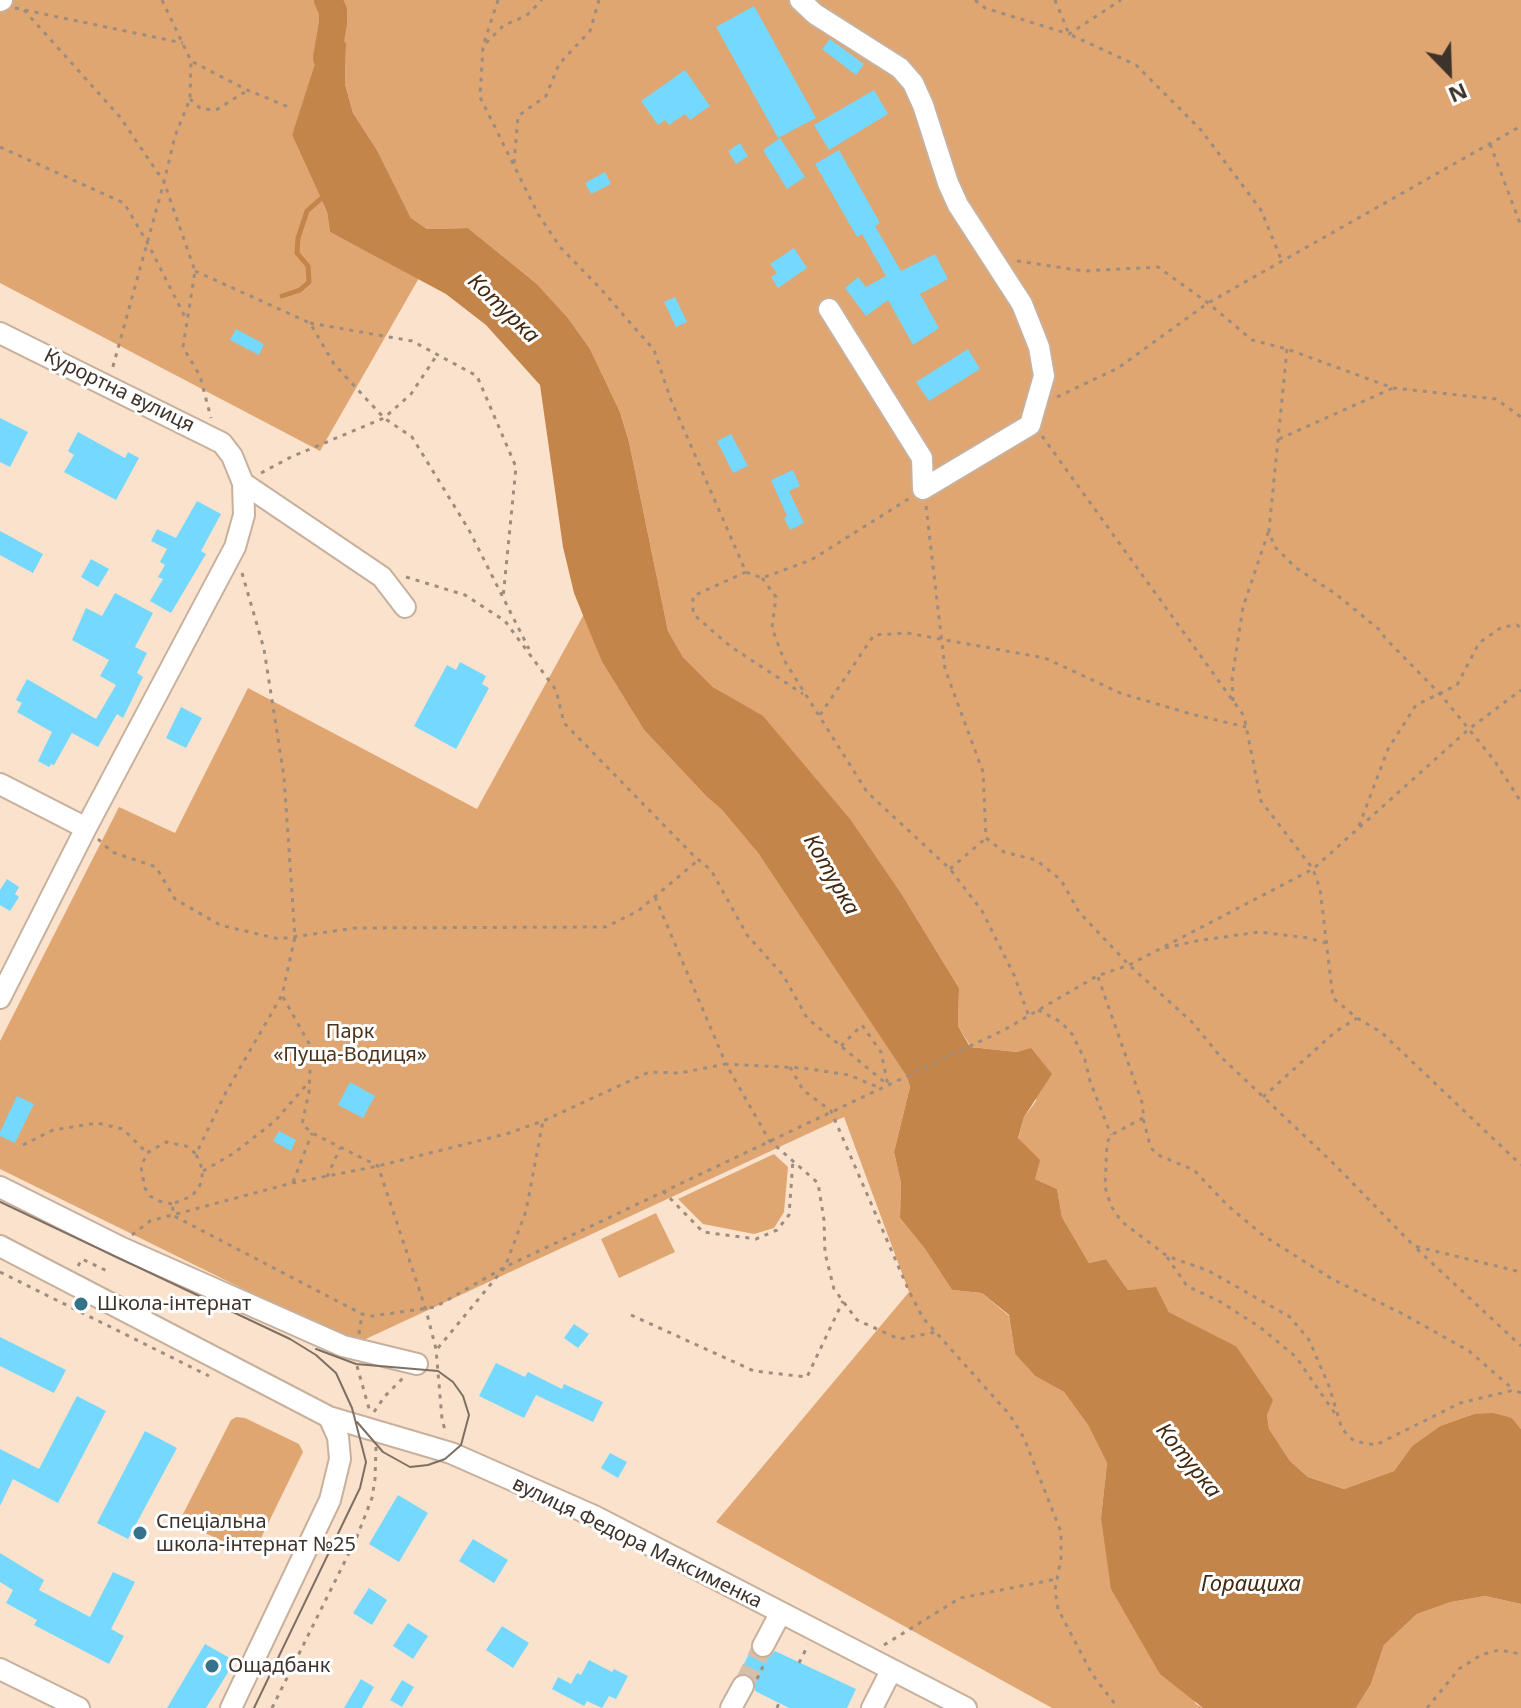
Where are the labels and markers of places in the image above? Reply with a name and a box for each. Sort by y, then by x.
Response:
place label: Школа-інтернат [97,1292,251,1316]
marker: Школа-інтернат [72,1295,90,1313]
place label: Спеціальна школа-інтернат №25 [156,1510,356,1557]
marker: Спеціальна школа-інтернат №25 [131,1524,149,1542]
place label: Ощадбанк [228,1654,330,1678]
marker: Ощадбанк [203,1657,221,1675]

